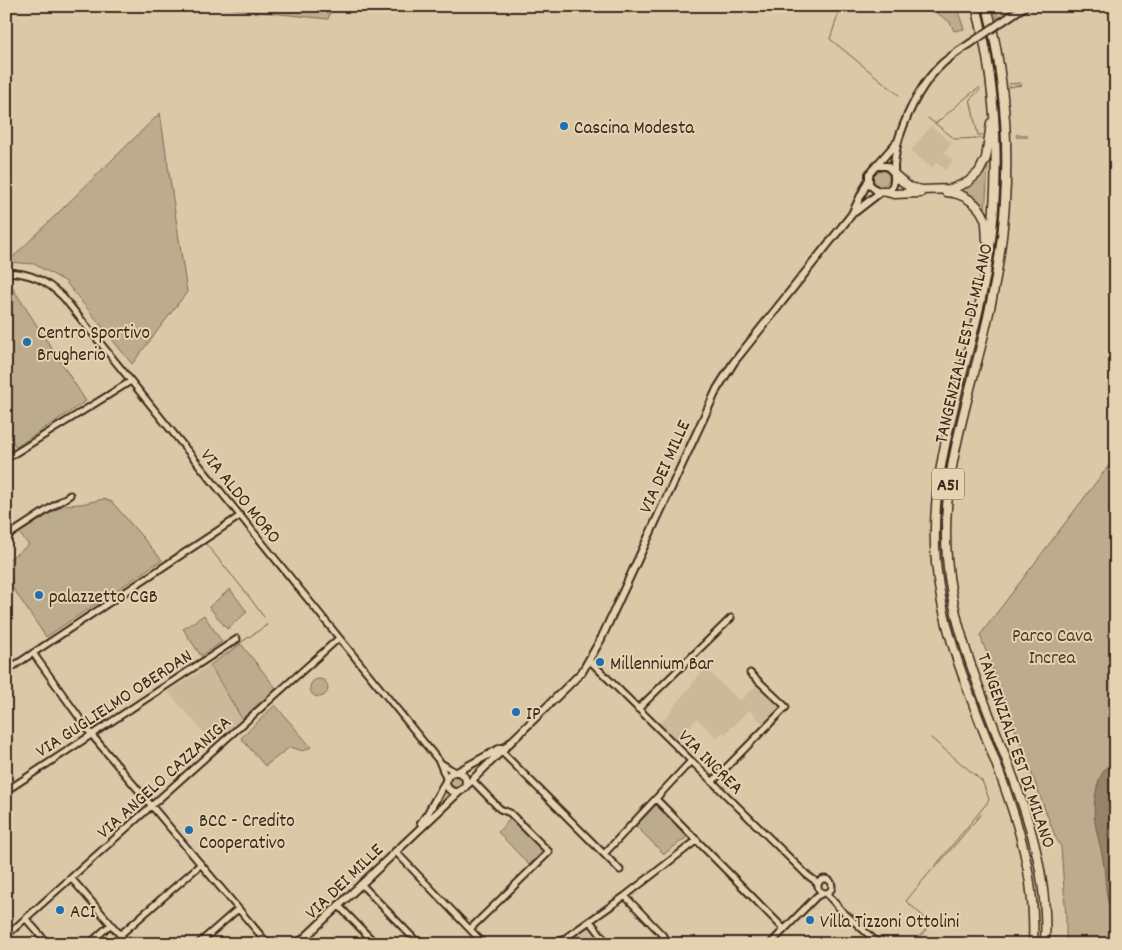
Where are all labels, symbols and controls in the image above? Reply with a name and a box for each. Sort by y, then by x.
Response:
place label: Cascina Modesta [574,116,695,143]
marker: Cascina Modesta [558,120,570,132]
street label: TANGENZIALE EST DI MILANO [929,241,1002,447]
place label: Centro Sportivo Brugherio [37,321,150,370]
marker: Centro Sportivo Brugherio [21,336,33,348]
street label: VIA DEI MILLE [634,416,699,518]
street label: VIA ALDO MORO [193,444,286,550]
road number: A51 [932,468,964,499]
place label: palazzetto CGB [49,585,158,612]
marker: palazzetto CGB [33,589,45,601]
park label: Parco Cava Increa [1012,624,1093,673]
street label: VIA GUGLIELMO OBERDAN [31,644,199,766]
street label: TANGENZIALE EST DI MILANO [969,650,1061,852]
place label: Millennium Bar [610,652,714,679]
marker: Millennium Bar [594,656,606,668]
place label: IP [526,702,541,729]
marker: IP [510,706,522,718]
street label: VIA ANGELO CAZZANIGA [92,711,239,846]
street label: VIA INCREA [671,725,748,802]
place label: BCC - Credito Cooperativo [199,809,295,858]
marker: BCC - Credito Cooperativo [183,824,195,836]
street label: VIA DEI MILLE [300,838,391,927]
place label: ACI [70,900,96,927]
marker: ACI [54,904,66,916]
place label: Villa Tizzoni Ottolini [820,910,960,937]
marker: Villa Tizzoni Ottolini [804,914,816,926]

